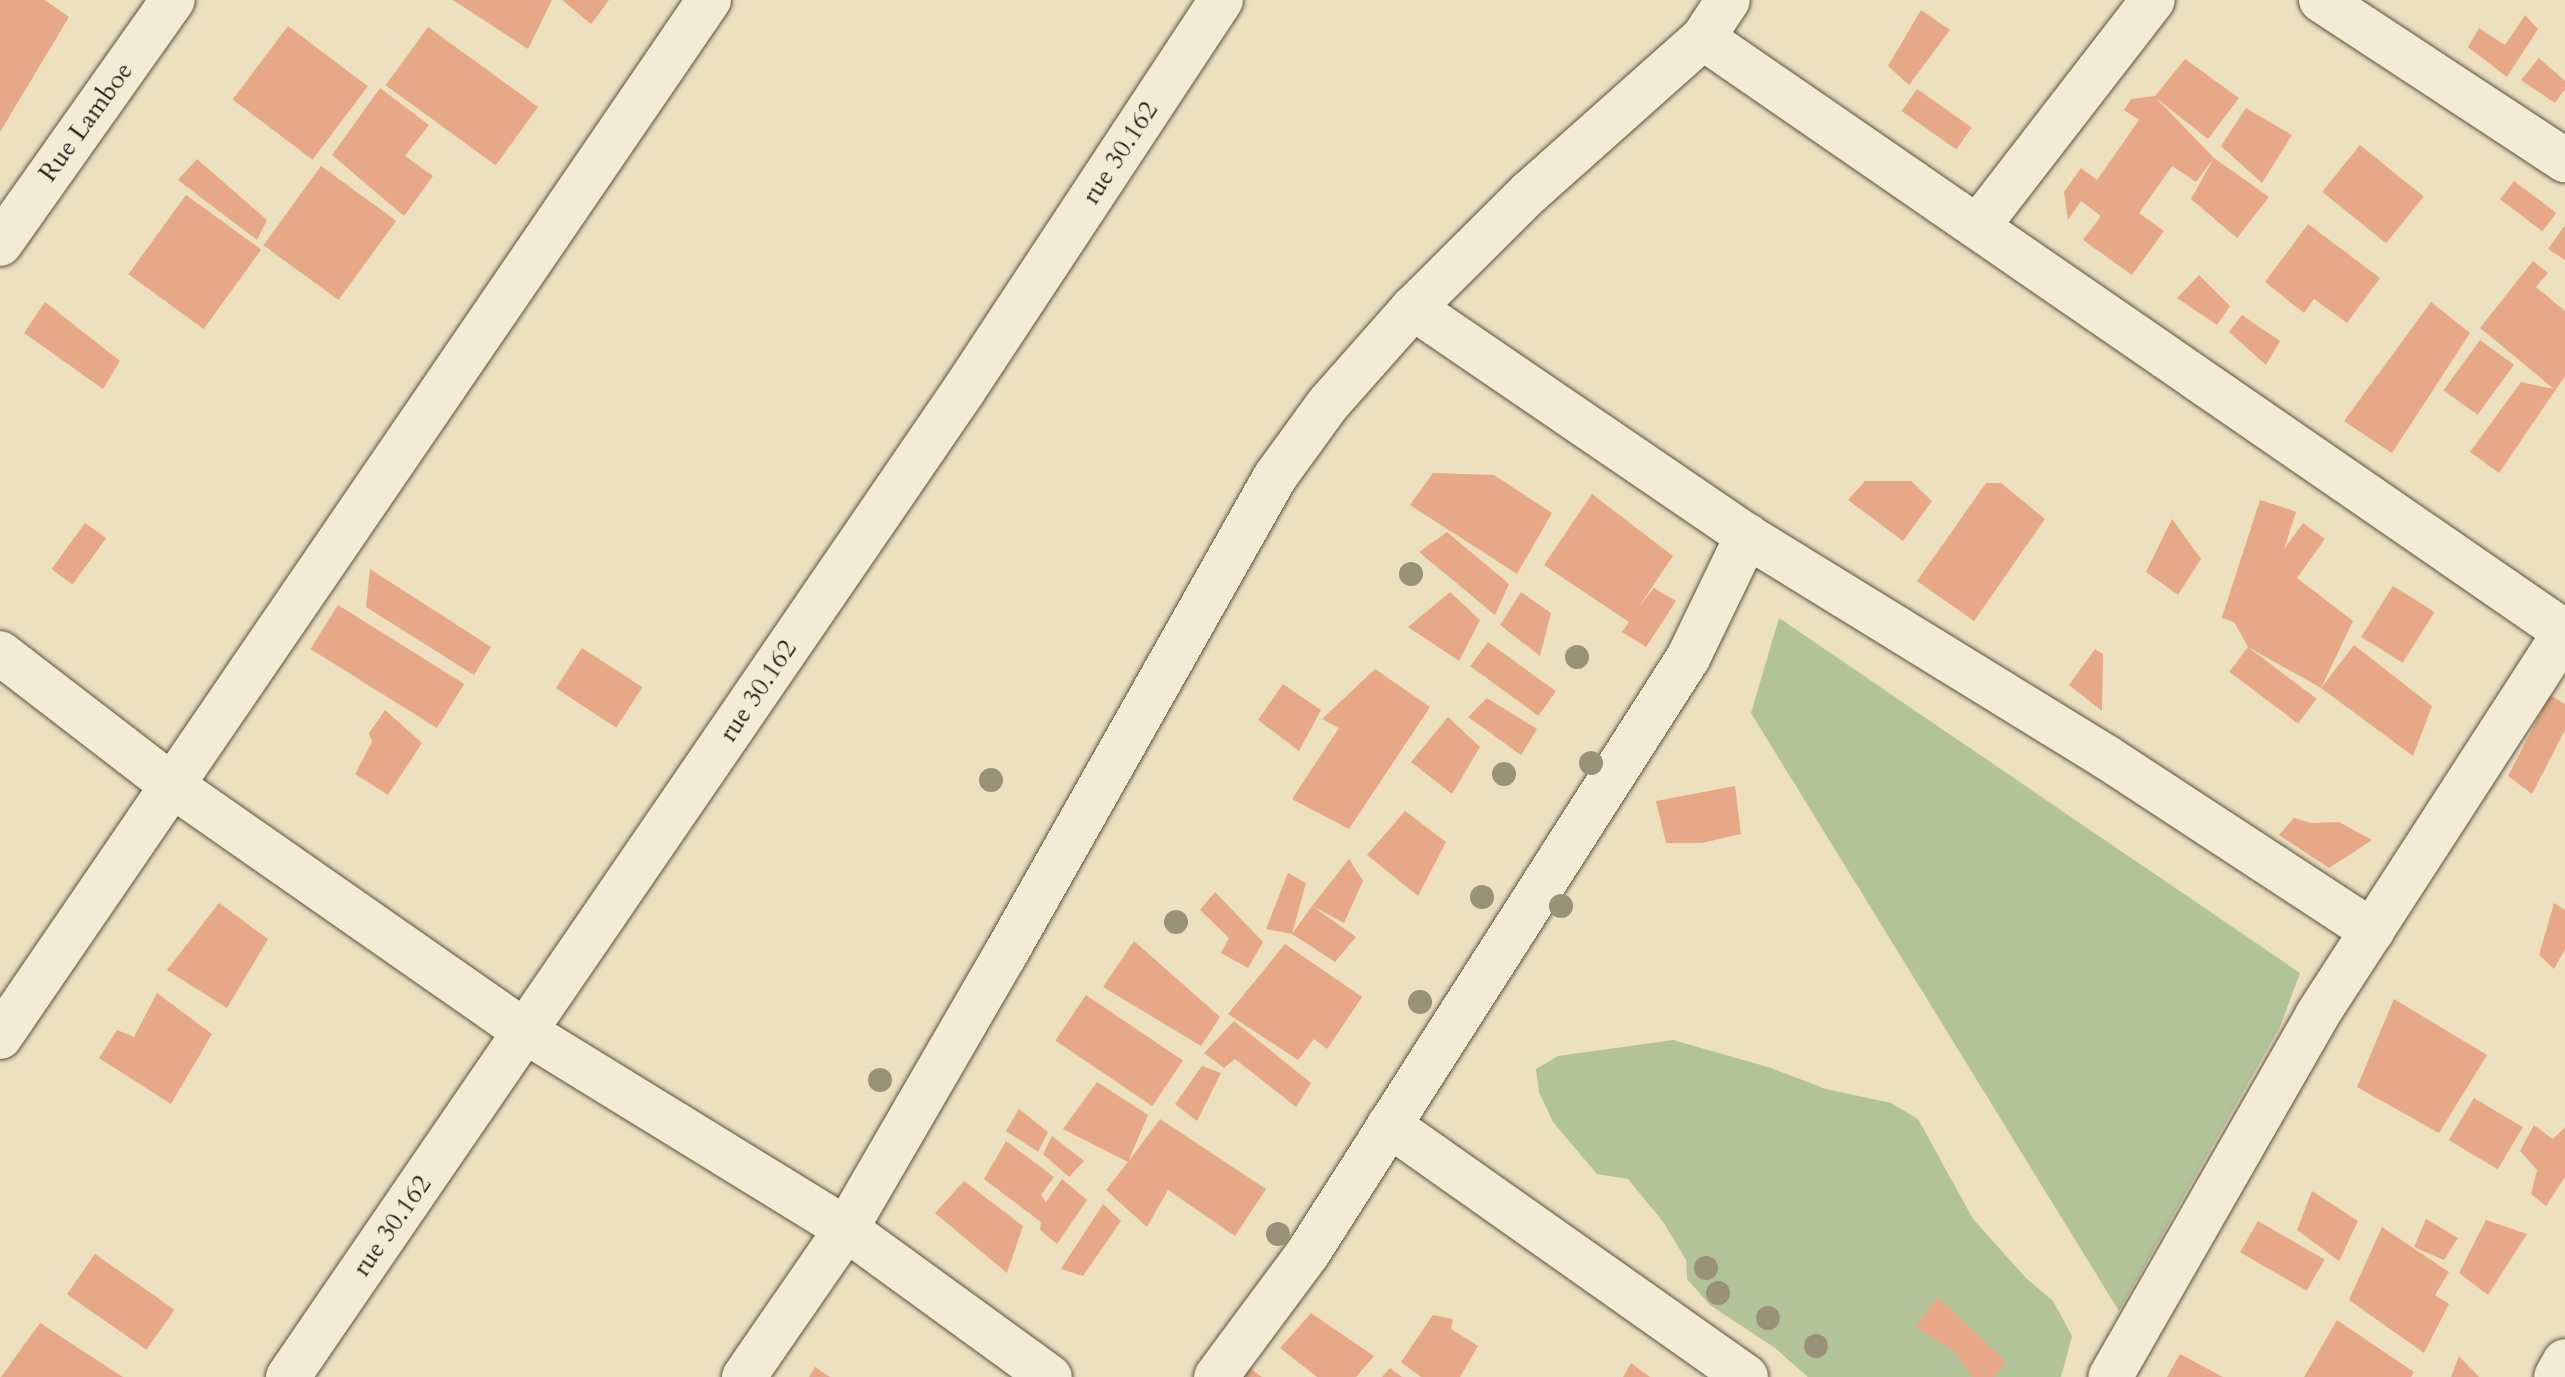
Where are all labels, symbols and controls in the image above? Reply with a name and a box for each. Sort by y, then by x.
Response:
street label: Rue Lamboe [32,56,140,188]
street label: rue 30.162 [1075,96,1165,210]
street label: rue 30.162 [713,634,803,748]
street label: rue 30.162 [346,1170,438,1282]

